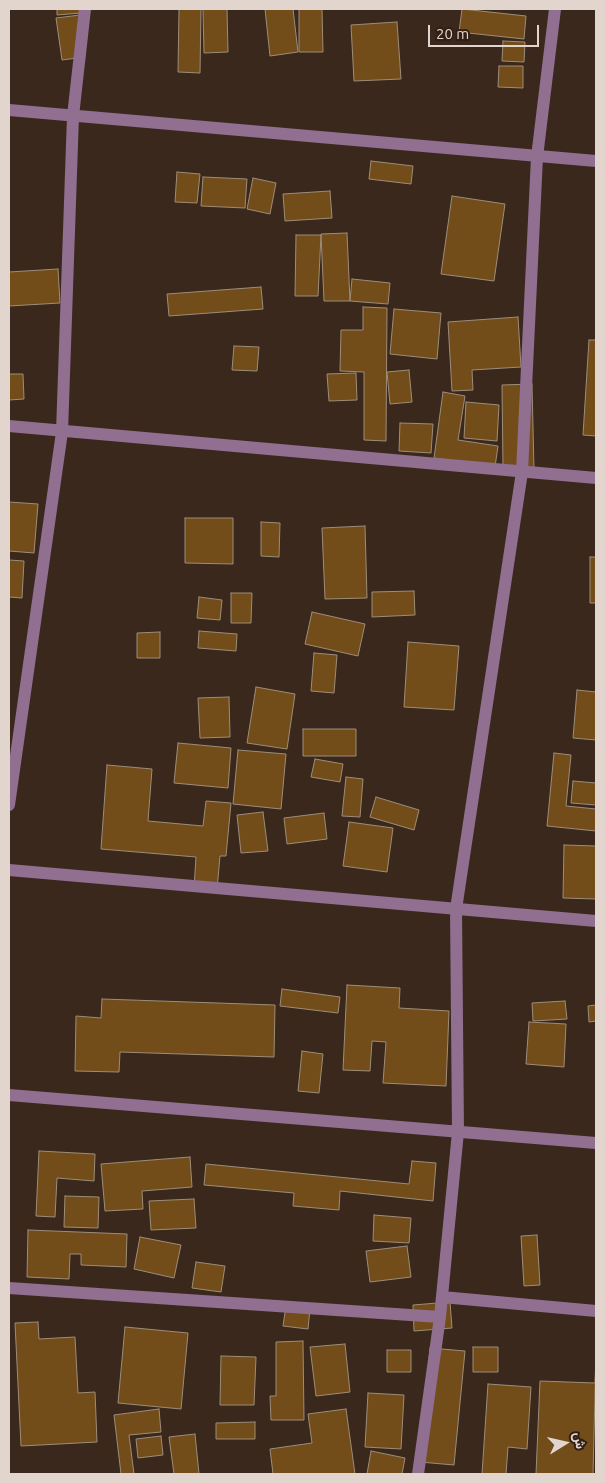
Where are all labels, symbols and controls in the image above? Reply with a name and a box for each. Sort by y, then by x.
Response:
scale bar [430,15,541,47]
text: 20 m [436,25,469,42]
north arrow [540,1418,590,1468]
text: ش [570,1431,589,1450]

